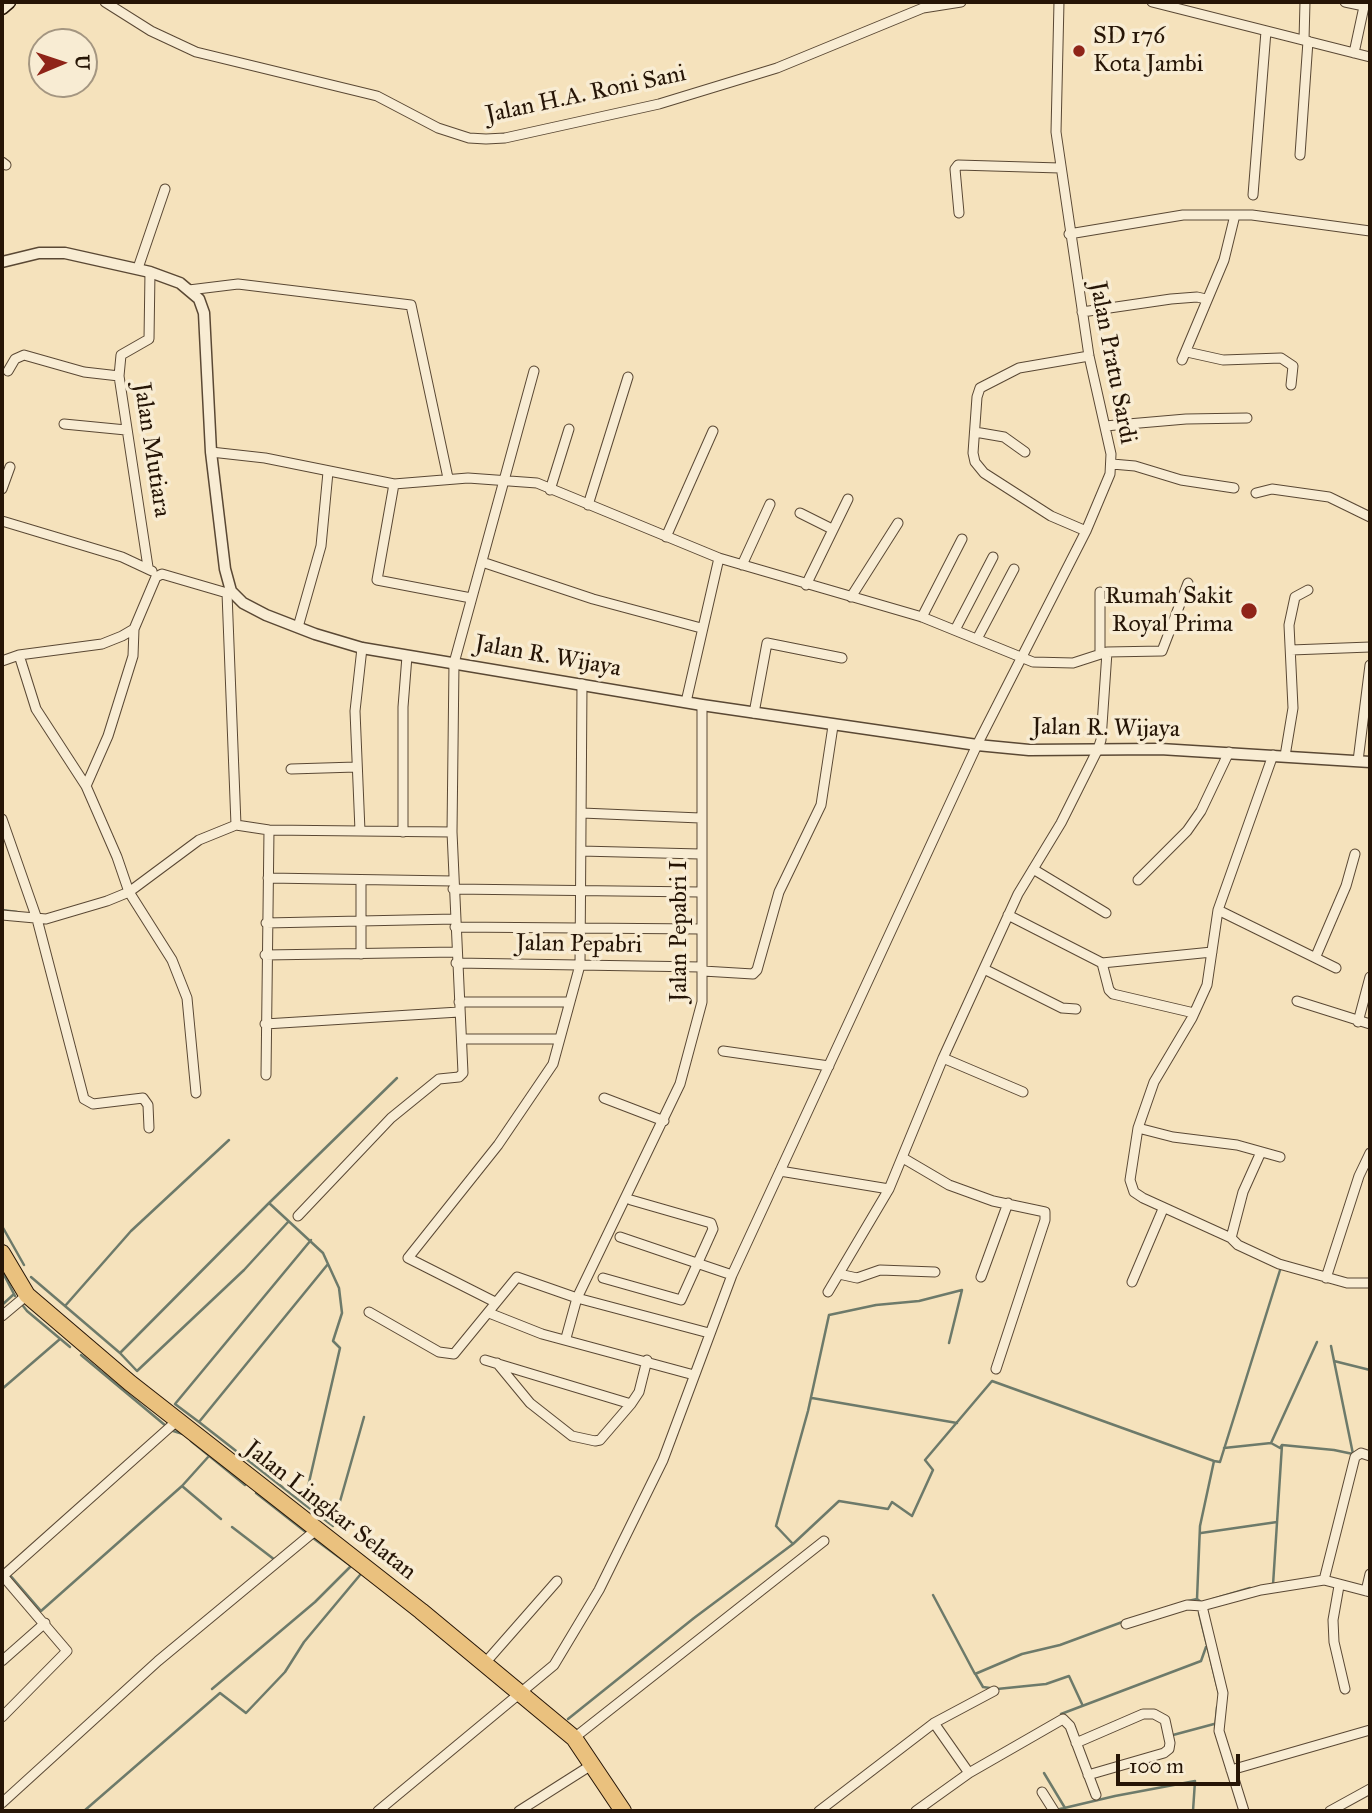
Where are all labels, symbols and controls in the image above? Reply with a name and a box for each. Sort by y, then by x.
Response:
place label: SD 176 Kota Jambi [1093,23,1203,79]
north arrow [28,28,98,98]
marker: SD 176 Kota Jambi [1071,43,1087,59]
text: U [71,54,94,70]
street label: Jalan H.A. Roni Sani [483,60,689,130]
street label: Jalan Pratu Sardi [1082,279,1142,447]
street label: Jalan Mutiara [126,381,176,519]
place label: Rumah Sakit Royal Prima [1105,583,1233,639]
marker: Rumah Sakit Royal Prima [1239,601,1259,621]
street label: Jalan R. Wijaya [473,630,623,684]
street label: Jalan R. Wijaya [1032,713,1180,745]
street label: Jalan Pepabri I [666,860,694,1002]
street label: Jalan Pepabri [516,929,642,961]
street label: Jalan Lingkar Selatan [238,1435,422,1587]
scale bar [1120,1740,1244,1784]
text: 100 m [1129,1753,1184,1779]

